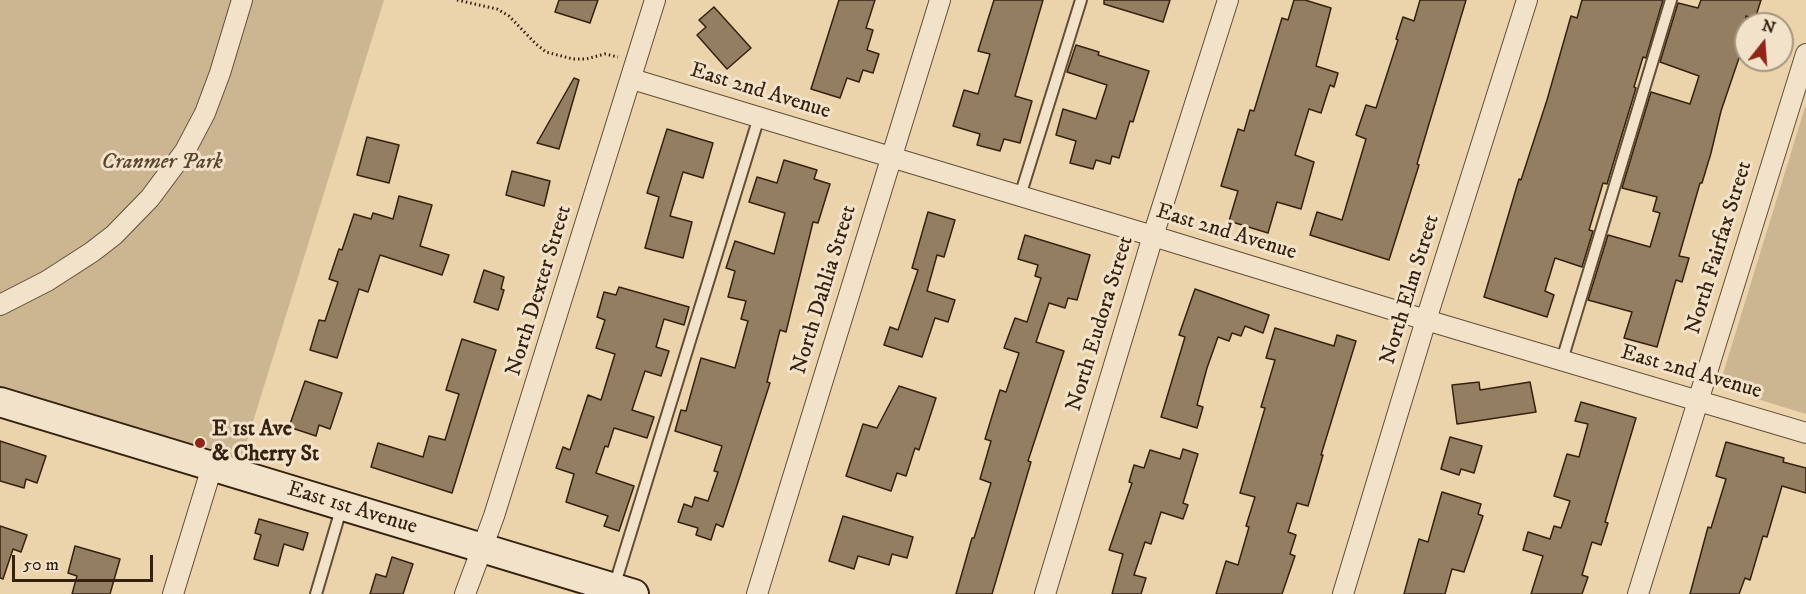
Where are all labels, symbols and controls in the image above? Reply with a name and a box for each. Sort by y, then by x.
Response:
north arrow [1734,12,1794,72]
text: N [1759,15,1778,38]
street label: East 2nd Avenue [687,58,833,126]
park label: Cranmer Park [101,150,223,176]
street label: North Fairfax Street [1681,158,1759,338]
street label: East 2nd Avenue [1153,199,1299,267]
street label: North Dexter Street [501,202,579,380]
street label: North Dahlia Street [787,202,863,378]
street label: North Elm Street [1376,212,1446,368]
street label: North Eudora Street [1062,233,1140,415]
street label: East 2nd Avenue [1617,340,1765,406]
place label: E 1st Ave & Cherry St [212,417,319,469]
marker: E 1st Ave & Cherry St [193,436,207,450]
street label: East 1st Avenue [284,477,420,541]
scale bar [15,543,156,581]
text: 50 m [23,554,59,576]

